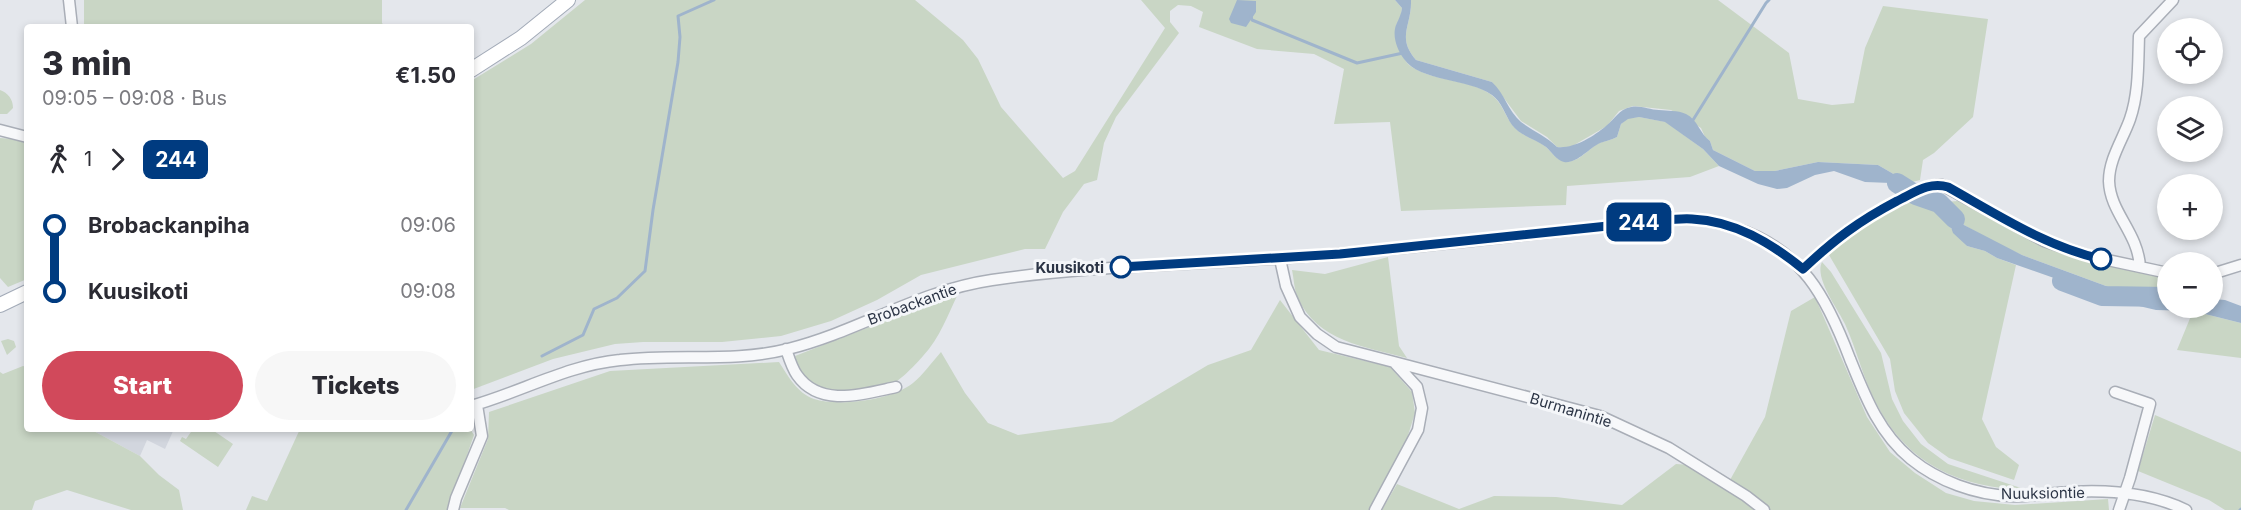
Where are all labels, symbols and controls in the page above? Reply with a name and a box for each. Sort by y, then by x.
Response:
map controls [2157,18,2223,318]
button: locate [2157,18,2223,84]
text: 3 min [42,43,132,83]
text: €1.50 [395,62,456,88]
text: 09:05 – 09:08 · Bus [42,86,227,110]
button: layers [2157,96,2223,162]
icon: walk [42,143,75,176]
icon: forward [101,143,134,176]
text: 1 [84,147,92,171]
text: 244 [155,147,196,172]
button: + [2157,174,2223,240]
line badge: 244 [1604,202,1674,242]
text: 244 [1618,210,1660,235]
text: Brobackanpiha [88,212,250,238]
text: 09:06 [400,213,456,237]
unlabelled marker [2090,248,2112,270]
button: − [2157,252,2223,318]
marker: Kuusikoti [1110,256,1132,278]
place label: Kuusikoti [1035,258,1104,277]
text: Kuusikoti [88,278,189,304]
text: 09:08 [400,279,456,303]
street label: Brobackantie [865,279,959,329]
button: Start [42,351,243,420]
button: Tickets [255,351,456,420]
street label: Burmanintie [1528,389,1614,431]
street label: Nuuksiontie [2001,483,2085,503]

